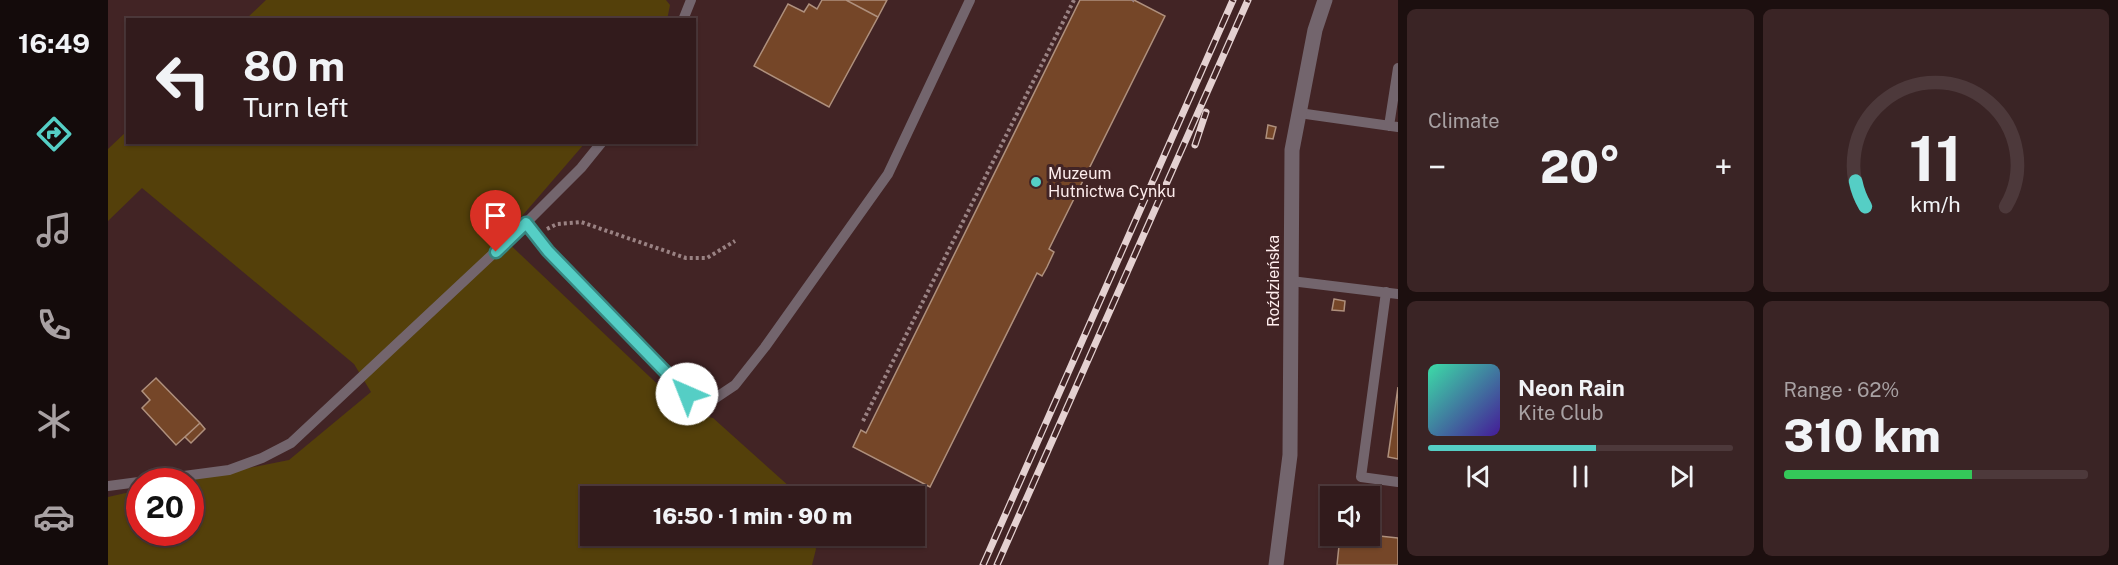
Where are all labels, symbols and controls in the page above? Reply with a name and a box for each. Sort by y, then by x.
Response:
text: 16:49 [18,27,90,59]
text: 80 m [243,41,345,90]
icon: left [144,42,222,120]
text: Turn left [243,91,349,123]
text: Climate [1428,109,1500,133]
icon: directions [33,113,75,155]
text: 11 [1909,122,1962,195]
text: 20° [1540,140,1621,193]
text: − [1428,148,1446,186]
text: + [1714,148,1732,186]
place label: Muzeum Hutnictwa Cynku [1048,164,1175,201]
marker: Muzeum Hutnictwa Cynku [1029,175,1043,189]
pin [470,190,521,252]
text: km/h [1911,193,1961,218]
icon: arrive [479,199,512,232]
icon: music [33,209,75,251]
street label: Roździeńska [1264,235,1283,327]
icon: phone [33,304,75,346]
position arrow [655,362,719,426]
text: Neon Rain [1518,375,1625,401]
text: Range · 62% [1784,378,1899,402]
icon: climate [33,400,75,442]
text: Kite Club [1518,401,1603,425]
text: 310 km [1784,409,1941,462]
icon: previous [1462,460,1495,493]
icon: pause [1564,460,1597,493]
icon: next [1665,460,1698,493]
speed limit sign: 20 [126,468,204,546]
map controls [1320,486,1380,546]
button: sound [1320,486,1380,546]
icon: car [33,496,75,538]
text: 16:50 · 1 min · 90 m [653,503,852,529]

